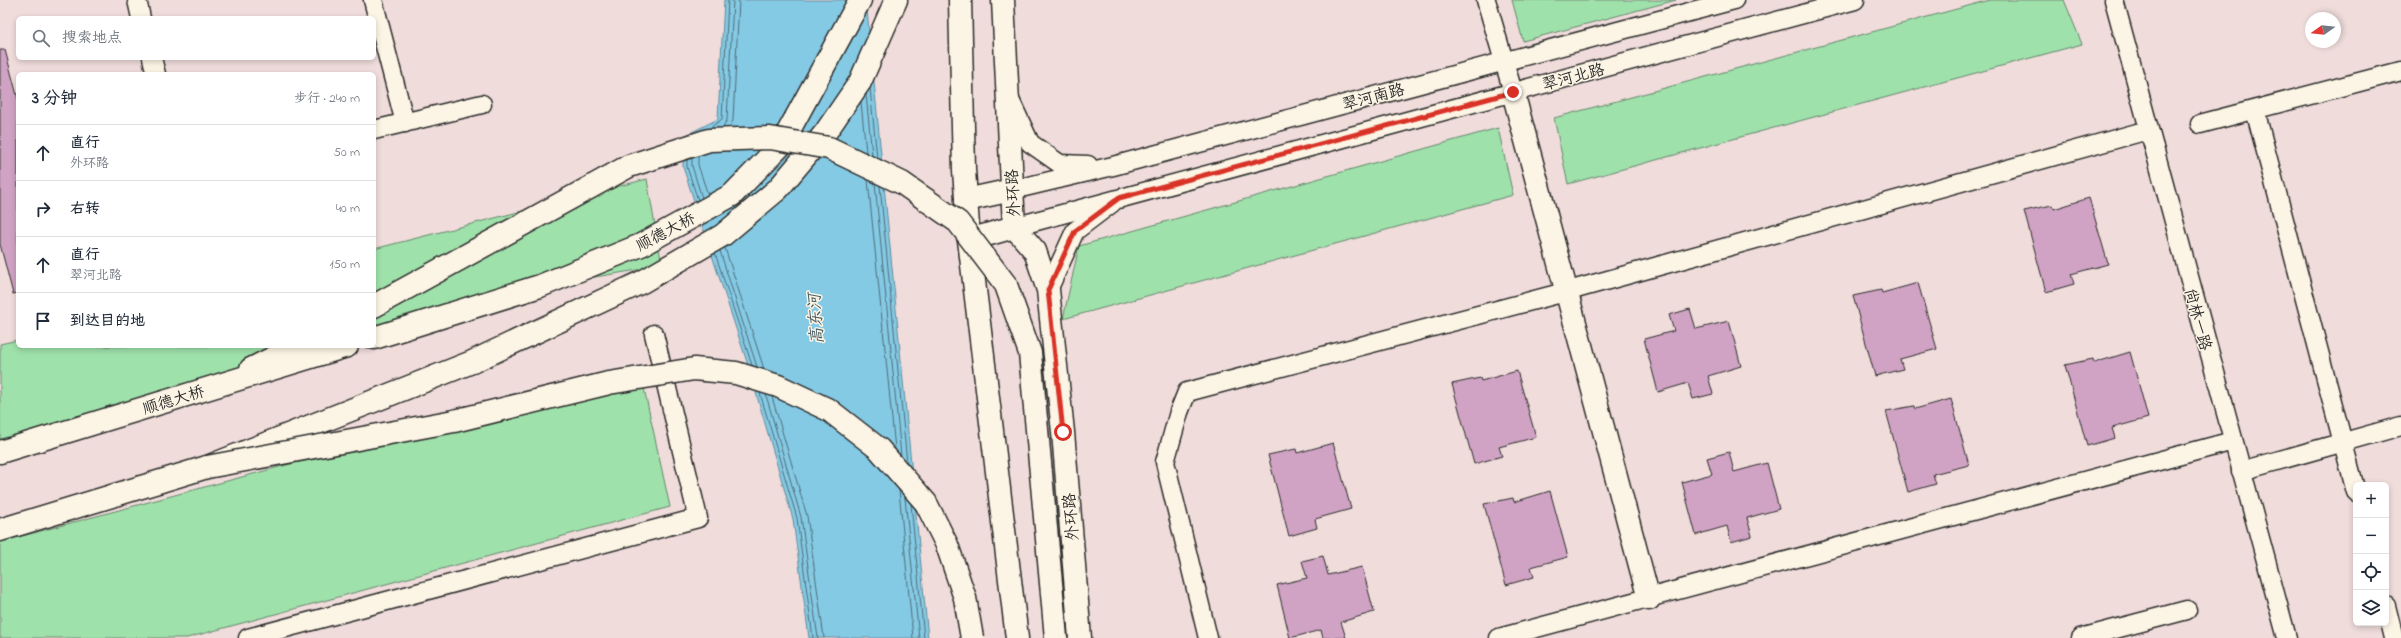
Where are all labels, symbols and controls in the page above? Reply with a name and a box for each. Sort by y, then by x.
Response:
north arrow [2305,12,2341,48]
search box [16,16,376,60]
icon: search [30,27,52,49]
text: 搜索地点 [62,27,122,49]
street label: 翠河北路 [1539,58,1608,98]
street label: 翠河南路 [1339,78,1408,118]
route end [1504,83,1522,101]
text: 3 分钟 [32,86,77,111]
text: 步行 · 240 m [294,89,360,108]
text: 直行 [70,132,100,154]
icon: ahead [32,142,54,164]
text: 50 m [334,143,360,162]
text: 外环路 [70,154,109,173]
street label: 外环路 [1001,168,1027,217]
icon: right [32,198,54,220]
text: 右转 [70,198,100,220]
text: 40 m [336,199,360,218]
street label: 顺德大桥 [632,207,700,258]
text: 直行 [70,244,100,266]
icon: ahead [32,254,54,276]
text: 150 m [329,255,360,274]
text: 翠河北路 [70,266,122,285]
street label: 尚林一路 [2177,285,2217,354]
water label: 高东河 [802,290,831,345]
icon: arrive [32,310,54,332]
text: 到达目的地 [70,310,145,332]
street label: 顺德大桥 [139,380,208,422]
route start [1054,423,1072,441]
map controls [2353,482,2389,626]
button: + [2353,482,2389,518]
street label: 外环路 [1058,492,1086,542]
button: − [2353,518,2389,554]
button: locate [2353,554,2389,590]
button: layers [2353,590,2389,626]

